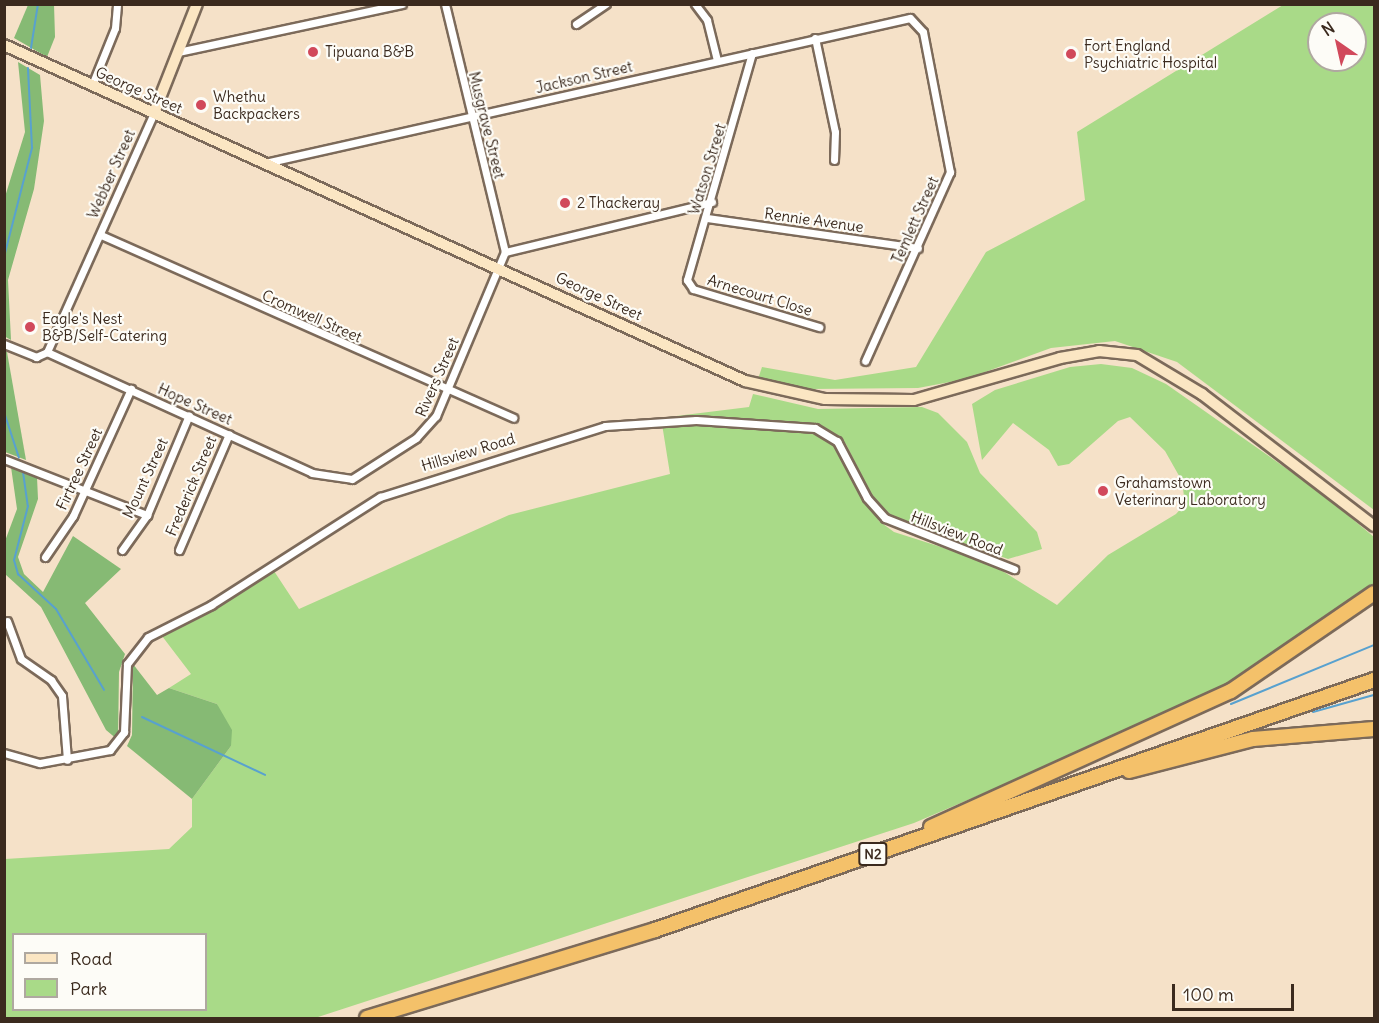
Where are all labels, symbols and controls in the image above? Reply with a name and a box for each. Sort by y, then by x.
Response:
north arrow [1307,12,1367,72]
text: N [1318,17,1338,40]
place label: Fort England Psychiatric Hospital [1084,36,1217,71]
place label: Tipuana B&B [325,43,414,61]
marker: Tipuana B&B [306,45,320,59]
marker: Fort England Psychiatric Hospital [1062,45,1080,63]
street label: Jackson Street [534,57,634,97]
street label: George Street [93,63,185,117]
street label: Musgrave Street [465,70,509,180]
place label: Whethu Backpackers [213,87,300,122]
marker: Whethu Backpackers [194,98,208,112]
street label: Watson Street [685,121,729,217]
street label: Webber Street [83,127,139,221]
street label: Temlett Street [888,174,942,266]
place label: 2 Thackeray [577,194,660,212]
marker: 2 Thackeray [558,196,572,210]
street label: Rennie Avenue [763,204,865,236]
street label: George Street [553,268,645,324]
street label: Arnecourt Close [705,271,815,319]
street label: Cromwell Street [259,286,365,346]
place label: Eagle's Nest B&B/Self-Catering [42,309,167,344]
marker: Eagle's Nest B&B/Self-Catering [23,320,37,334]
street label: Rivers Street [412,335,462,419]
street label: Hope Street [155,380,235,428]
street label: Firtree Street [52,425,106,513]
street label: Hillsview Road [419,429,517,475]
street label: Frederick Street [162,433,220,539]
street label: Mount Street [119,435,171,521]
place label: Grahamstown Veterinary Laboratory [1115,473,1266,508]
marker: Grahamstown Veterinary Laboratory [1096,484,1110,498]
street label: Hillsview Road [909,507,1005,559]
road number: N2 [858,843,888,865]
legend [12,933,207,1011]
text: Road [70,947,112,970]
scale bar [1175,972,1296,1010]
text: Park [70,977,107,1000]
text: 100 m [1183,983,1234,1006]

